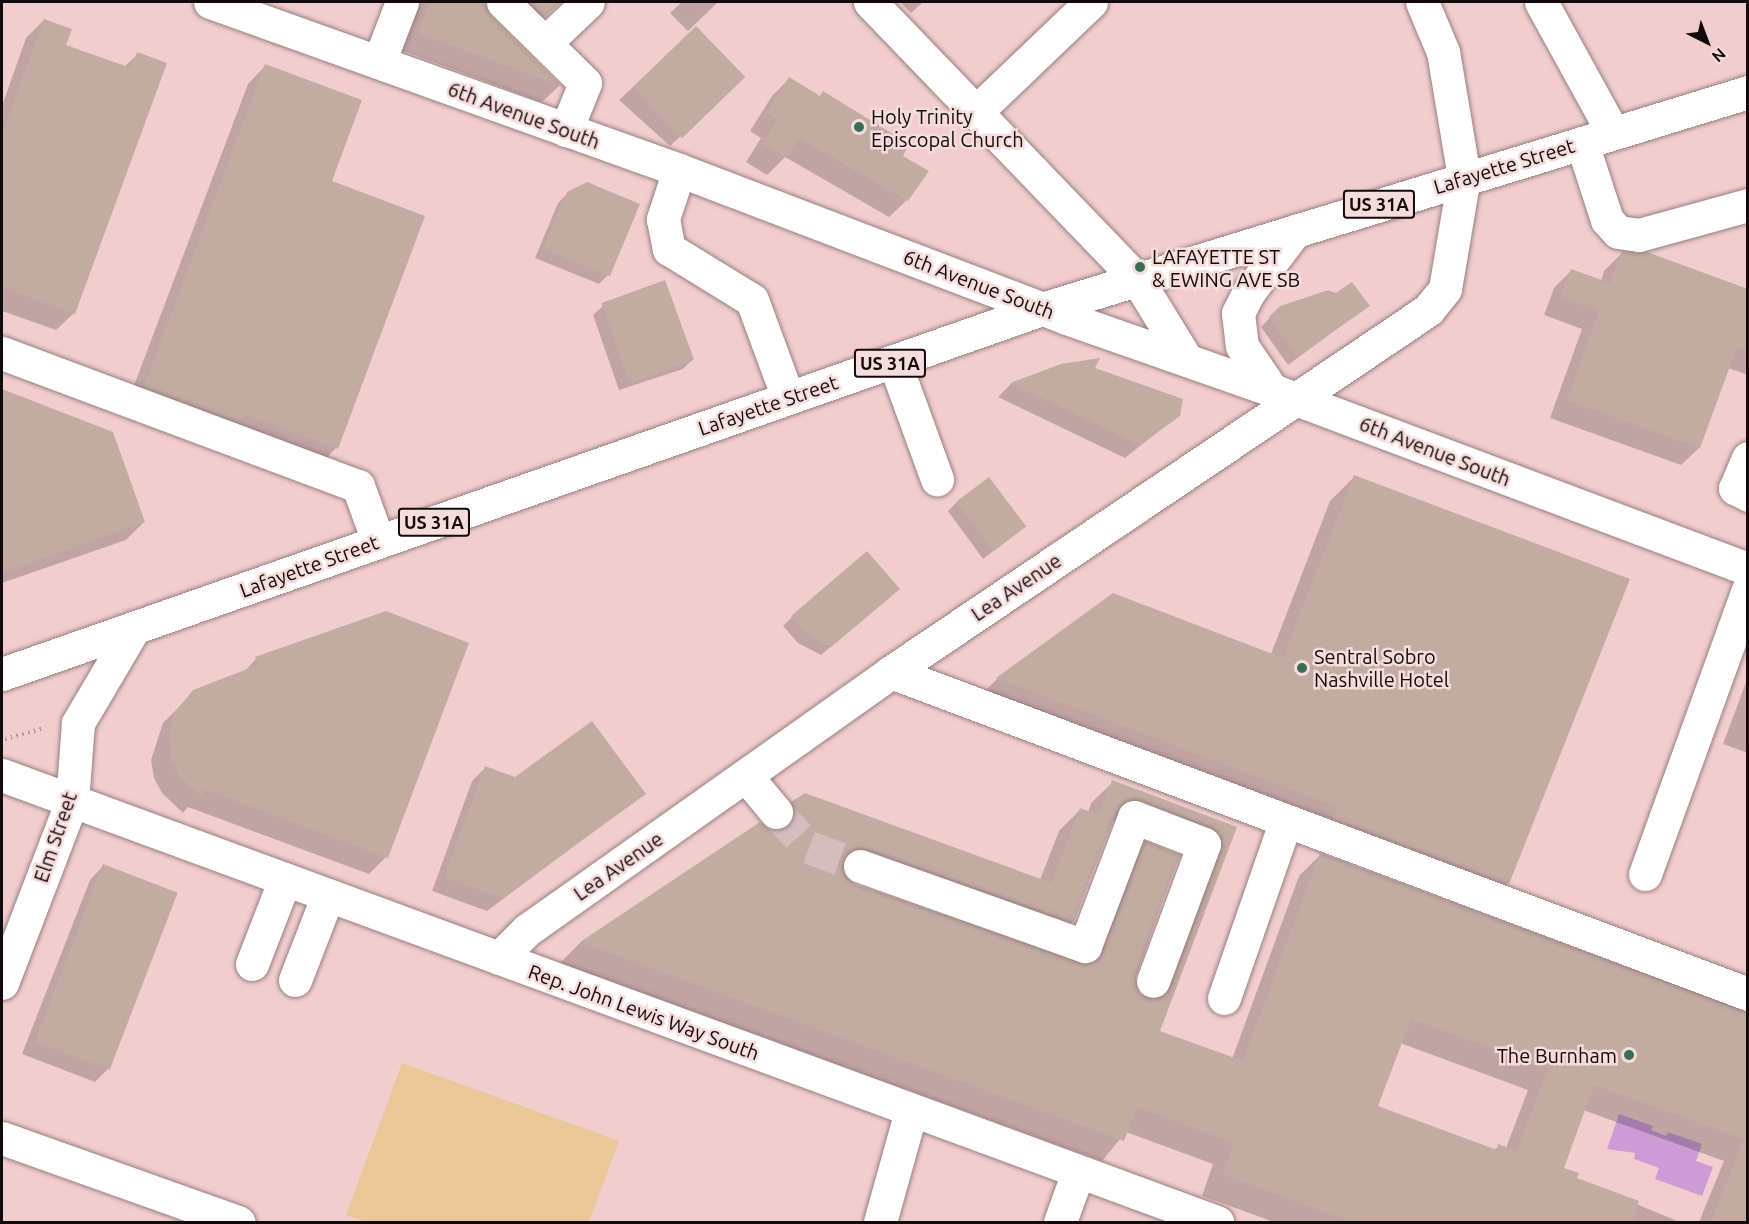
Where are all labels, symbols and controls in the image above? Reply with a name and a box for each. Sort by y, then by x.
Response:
north arrow [1677,12,1737,72]
text: N [1709,45,1730,66]
street label: 6th Avenue South [445,76,603,154]
place label: Holy Trinity Episcopal Church [871,104,1024,151]
marker: Holy Trinity Episcopal Church [852,120,866,134]
street label: Lafayette Street [1431,133,1577,199]
road number: US 31A [1342,189,1416,219]
street label: 6th Avenue South [900,244,1058,324]
place label: LAFAYETTE ST & EWING AVE SB [1152,244,1300,291]
marker: LAFAYETTE ST & EWING AVE SB [1133,260,1147,274]
road number: US 31A [852,348,928,378]
street label: Lafayette Street [695,370,841,440]
street label: 6th Avenue South [1356,411,1514,491]
road number: US 31A [396,507,472,537]
street label: Lafayette Street [236,530,382,602]
street label: Lea Avenue [966,548,1066,626]
place label: Sentral Sobro Nashville Hotel [1314,644,1449,691]
marker: Sentral Sobro Nashville Hotel [1295,661,1309,675]
street label: Elm Street [28,789,82,885]
street label: Lea Avenue [569,826,667,906]
street label: Rep. John Lewis Way South [525,959,763,1065]
place label: The Burnham [1497,1043,1617,1067]
marker: The Burnham [1622,1048,1636,1062]

